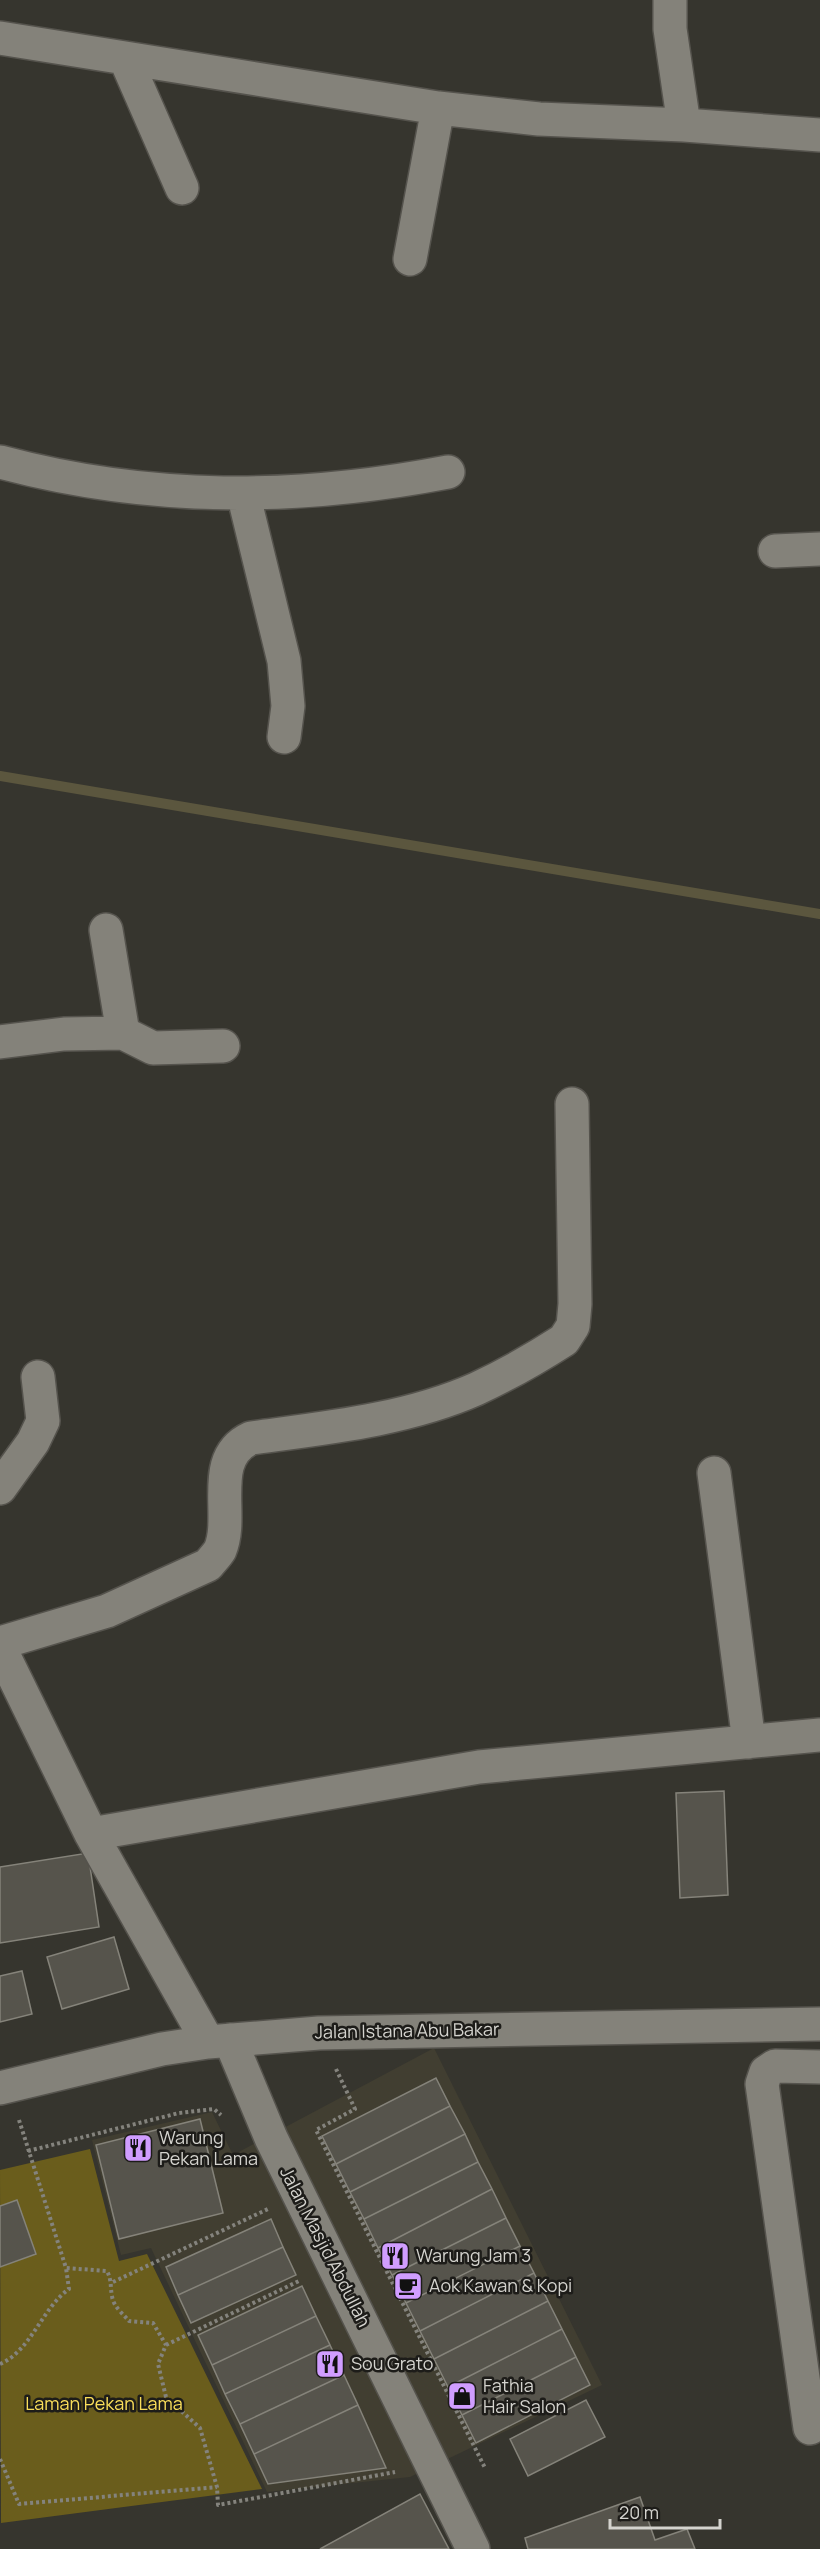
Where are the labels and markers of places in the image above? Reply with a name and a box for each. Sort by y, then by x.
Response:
place label: Warung Pekan Lama [159,2125,258,2170]
restaurant icon: Warung Pekan Lama [122,2132,154,2164]
restaurant icon: Warung Jam 3 [379,2240,411,2272]
place label: Warung Jam 3 [416,2243,531,2267]
cafe icon: Aok Kawan & Kopi [392,2270,424,2302]
place label: Aok Kawan & Kopi [429,2273,572,2297]
restaurant icon: Sou Grato [314,2348,346,2380]
place label: Sou Grato [351,2351,433,2375]
place label: Fathia Hair Salon [483,2373,566,2418]
shop icon: Fathia Hair Salon [446,2380,478,2412]

